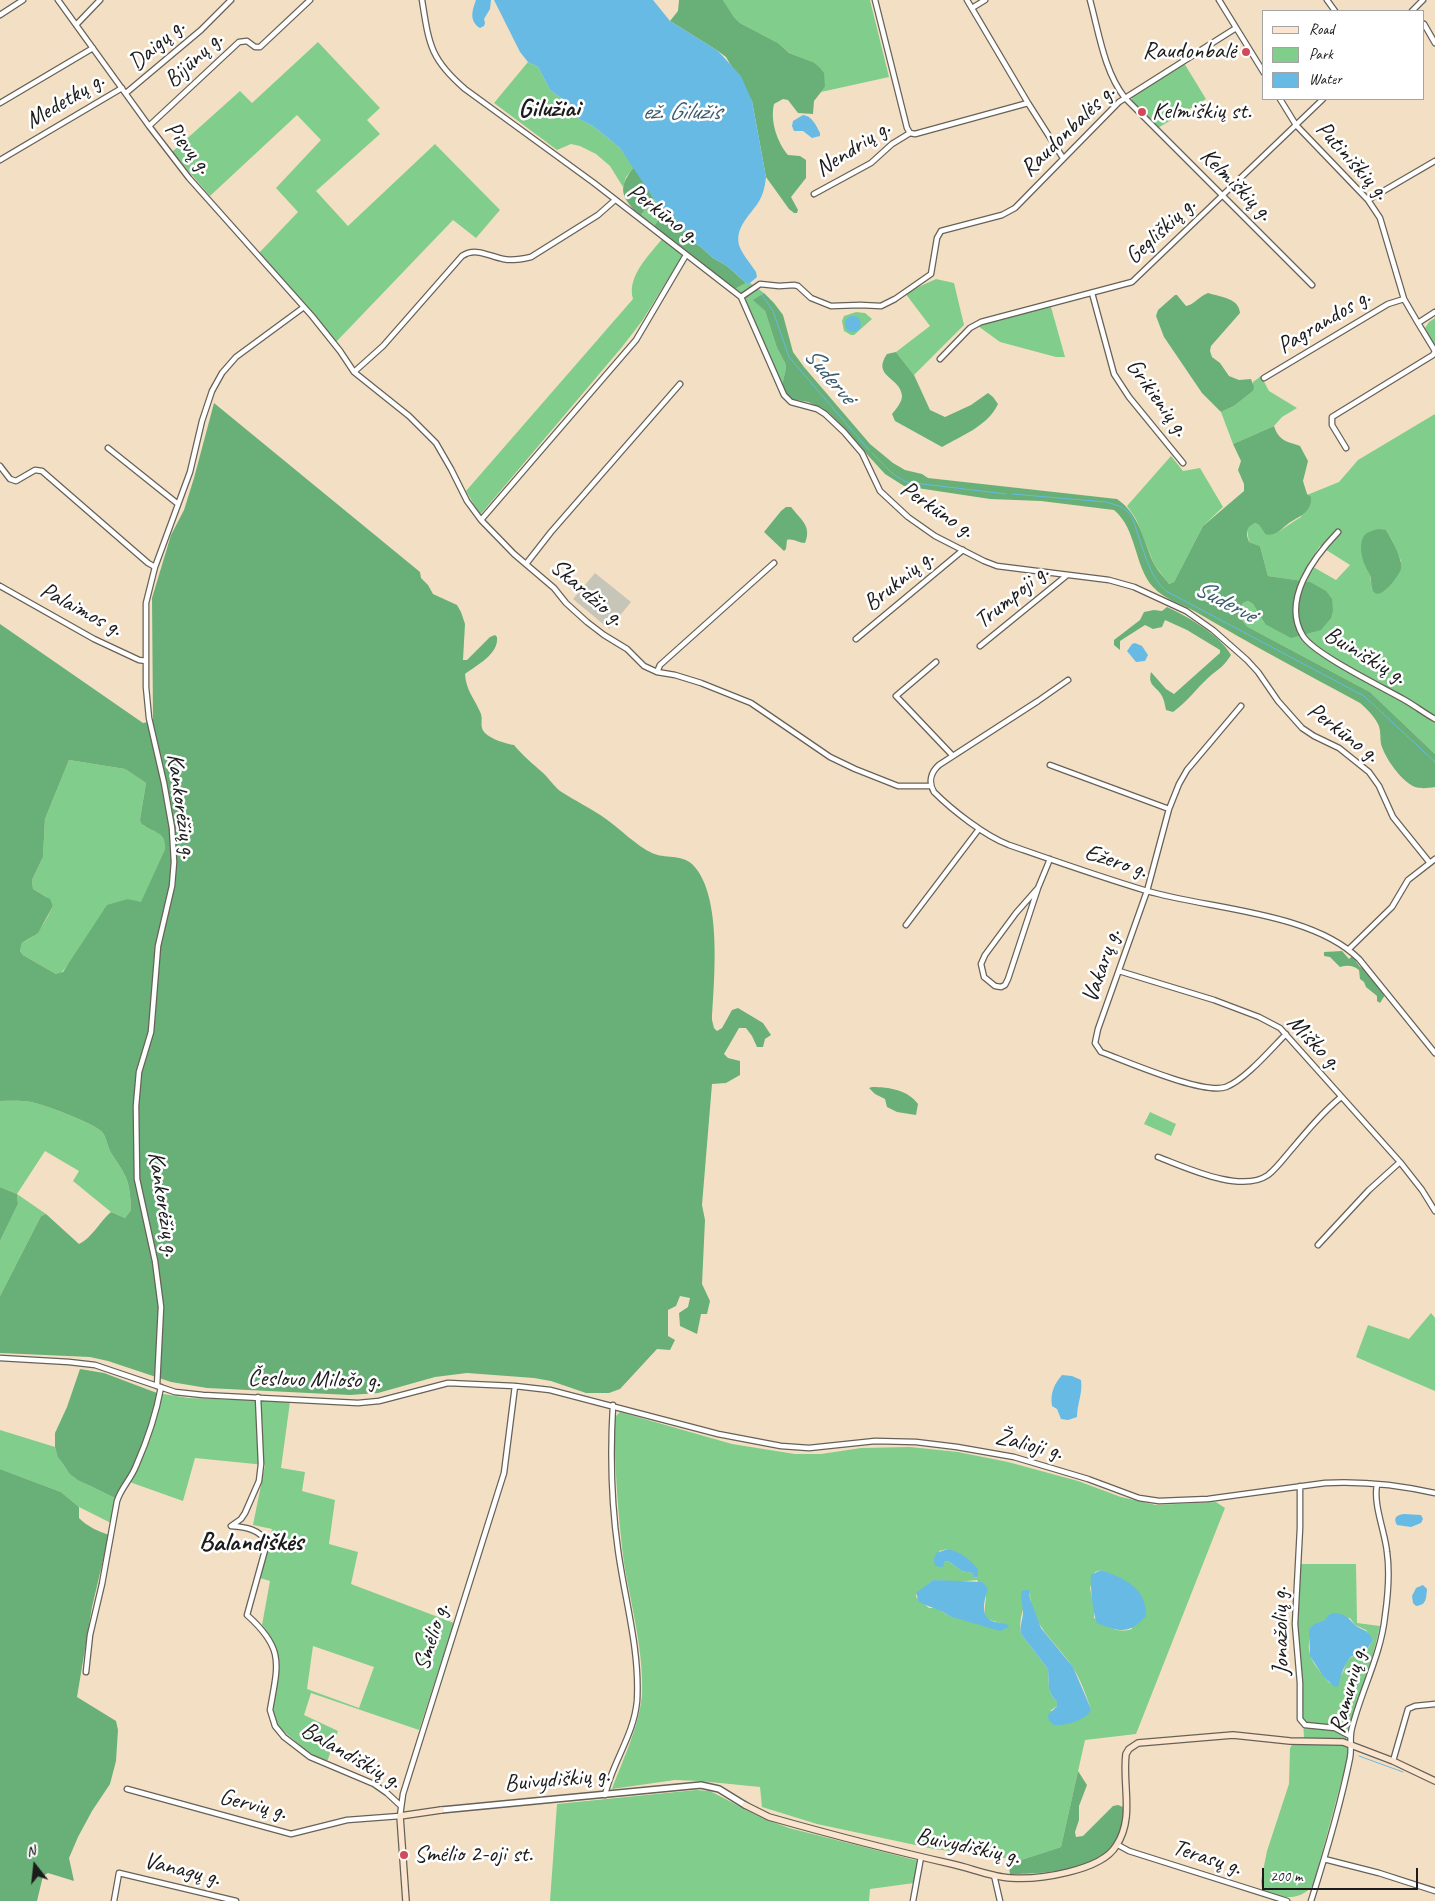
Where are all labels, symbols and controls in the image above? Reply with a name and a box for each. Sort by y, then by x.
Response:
legend [1262,10,1425,100]
street label: Daigų g. [123,13,191,77]
text: Road [1309,20,1334,39]
street label: Bijūnų g. [159,26,229,94]
place label: Raudonbalė [1142,38,1236,66]
text: Park [1309,45,1333,64]
marker: Raudonbalė [1240,46,1252,58]
street label: Medetkų g. [20,66,110,136]
text: Water [1309,70,1342,89]
street label: Raudonbalės g. [1015,79,1121,183]
district label: Gilužiai [518,93,580,125]
water label: ež. Gilužis [642,97,720,127]
place label: Kelmiškių st. [1152,98,1252,126]
marker: Kelmiškių st. [1136,106,1148,118]
street label: Nendrių g. [810,114,896,184]
street label: Putiniškių g. [1309,115,1395,207]
street label: Pievų g. [158,116,218,180]
street label: Kelmiškių g. [1193,142,1279,228]
street label: Perkūno g. [621,177,705,251]
street label: Gegliškių g. [1120,191,1202,271]
street label: Pagrandos g. [1272,283,1376,361]
water label: Sudervė [797,342,861,410]
street label: Grikienių g. [1119,353,1195,443]
street label: Perkūno g. [895,475,979,545]
street label: Bruknių g. [858,544,940,618]
street label: Skardžio g. [544,553,630,633]
street label: Trumpoji g. [969,558,1055,636]
water label: Sudervė [1190,574,1260,630]
street label: Palaimos g. [35,576,127,644]
street label: Buiniškių g. [1319,620,1411,692]
street label: Perkūno g. [1301,696,1385,770]
street label: Kankorėžių g. [159,752,203,860]
street label: Ežero g. [1081,838,1151,886]
street label: Vakarų g. [1076,925,1128,1007]
street label: Miško g. [1280,1009,1348,1077]
street label: Kankorėžių g. [140,1149,186,1259]
street label: Česlovo Milošo g. [247,1364,381,1396]
street label: Žalioji g. [992,1423,1066,1467]
district label: Balandiškės [199,1527,303,1559]
street label: Jonažolių g. [1266,1586,1296,1676]
street label: Smėlio g. [408,1600,456,1674]
street label: Ramunių g. [1324,1643,1374,1737]
street label: Balandiškių g. [296,1716,406,1796]
street label: Buivydiškių g. [503,1761,611,1799]
street label: Gervių g. [216,1783,290,1827]
street label: Buivydiškių g. [913,1822,1023,1872]
street label: Terasų g. [1169,1833,1245,1883]
north arrow [10,1841,60,1891]
place label: Smėlio 2-oji st. [414,1841,533,1869]
text: N [24,1842,37,1860]
street label: Vanagų g. [141,1847,223,1893]
marker: Smėlio 2-oji st. [398,1849,410,1861]
scale bar [1265,1858,1421,1890]
text: 200 m [1270,1867,1302,1886]

